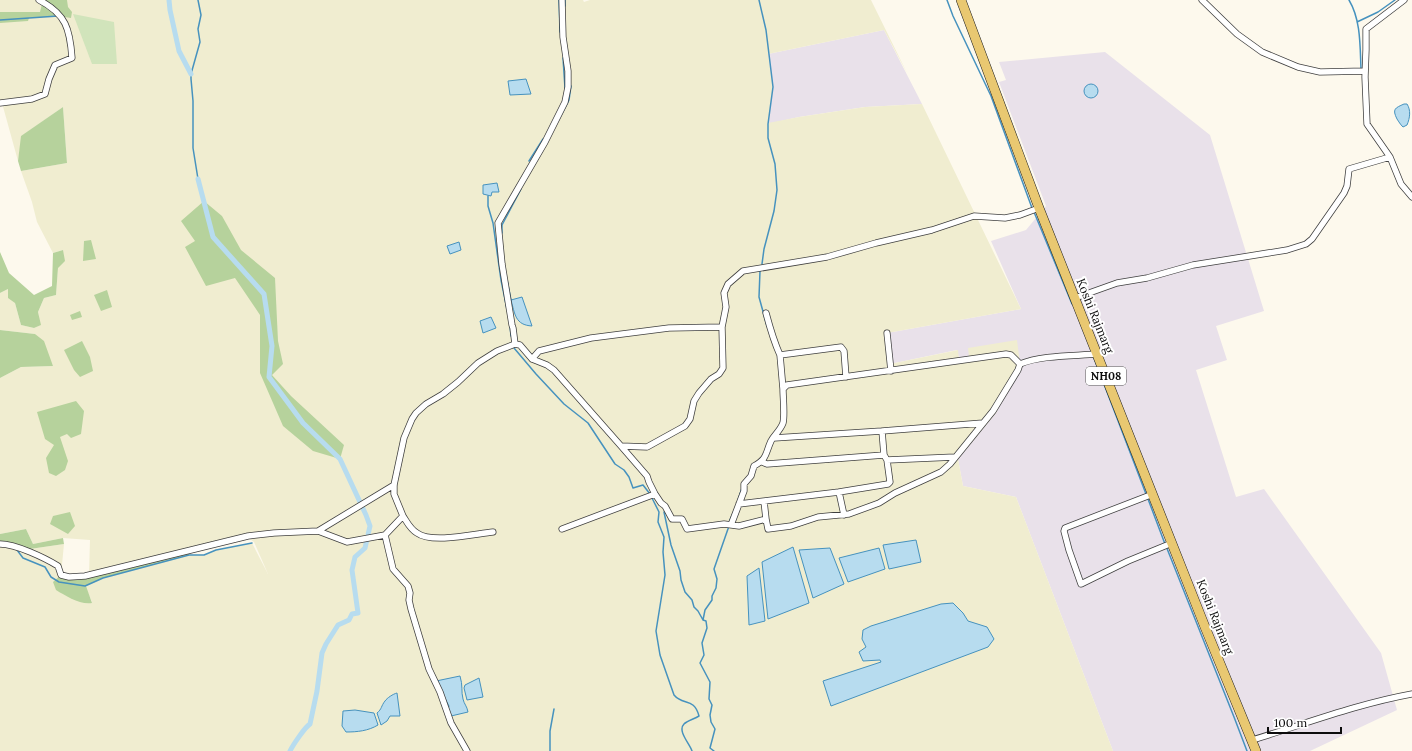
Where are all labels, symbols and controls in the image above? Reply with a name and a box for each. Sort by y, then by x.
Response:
street label: Koshi Rajmarg [1074,276,1118,356]
road number: NH08 [1086,367,1126,385]
street label: Koshi Rajmarg [1194,577,1238,657]
scale bar [1268,709,1341,735]
text: 100 m [1274,715,1307,730]

